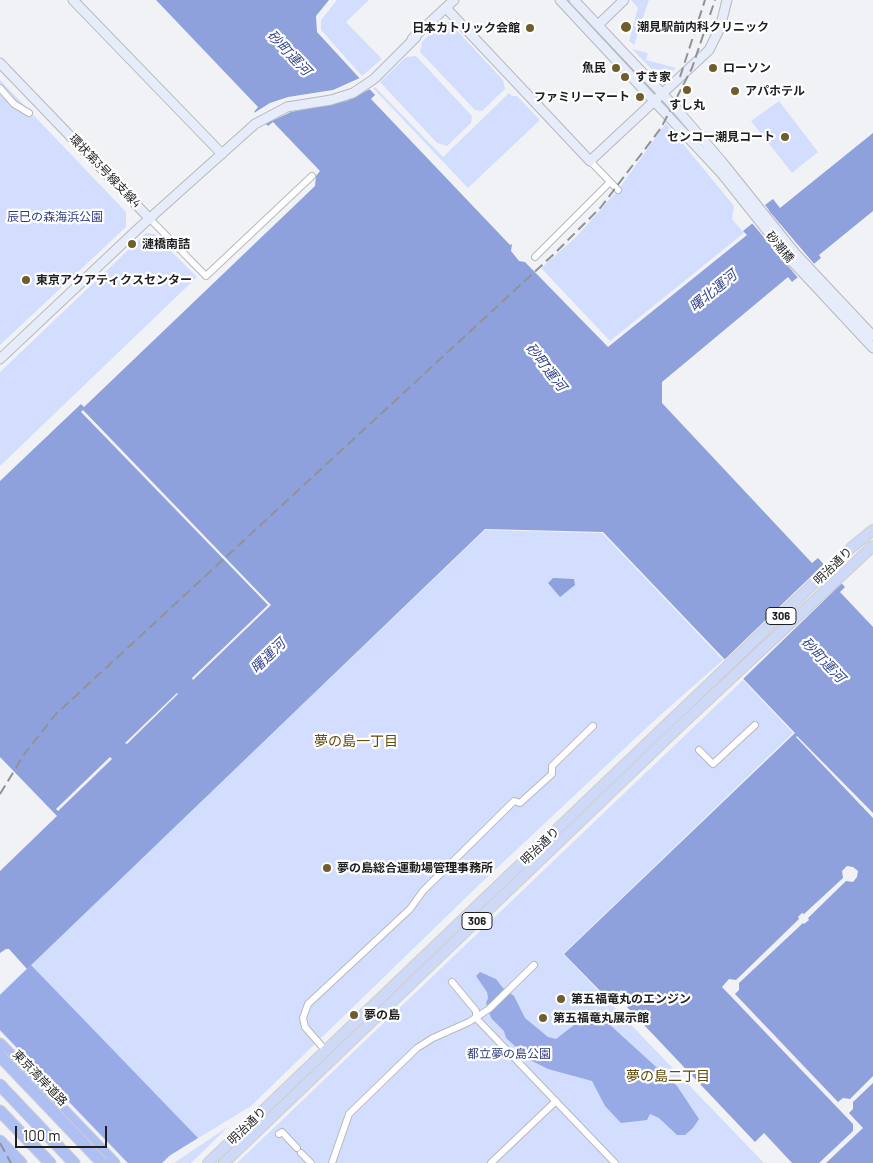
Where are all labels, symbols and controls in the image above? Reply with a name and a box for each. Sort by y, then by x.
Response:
marker: 潮見駅前内科クリニック [619,20,633,34]
place label: 潮見駅前内科クリニック [637,20,769,34]
place label: 日本カトリック会館 [412,21,520,35]
marker: 日本カトリック会館 [524,22,536,34]
water label: 砂町運河 [264,27,314,79]
place label: 魚民 [582,61,606,75]
place label: ローソン [723,61,771,75]
marker: 魚民 [610,62,622,74]
marker: ローソン [707,62,719,74]
place label: すき家 [635,70,671,84]
marker: すき家 [619,71,631,83]
marker: すし丸 [681,84,693,96]
place label: アパホテル [745,84,805,98]
marker: アパホテル [729,85,741,97]
place label: ファミリーマート [534,90,630,104]
marker: ファミリーマート [634,91,646,103]
place label: すし丸 [669,98,705,112]
place label: センコー潮見コート [667,130,775,144]
street label: 環状第3号線支線4 [66,131,144,211]
marker: センコー潮見コート [779,131,791,143]
park label: 辰巳の森海浜公園 [7,210,103,224]
street label: 砂潮橋 [763,229,797,265]
place label: 漣橋南詰 [142,237,190,251]
marker: 漣橋南詰 [126,238,138,250]
water label: 曙北運河 [686,267,740,315]
place label: 東京アクアティクスセンター [36,273,192,287]
marker: 東京アクアティクスセンター [20,274,32,286]
water label: 砂町運河 [522,340,570,394]
street label: 明治通り [811,544,855,588]
road number: 306 [766,608,796,624]
water label: 砂町運河 [798,634,848,686]
water label: 曙運河 [247,635,289,677]
district label: 夢の島一丁目 [314,733,398,749]
street label: 明治通り [518,824,562,868]
place label: 夢の島総合運動場管理事務所 [337,861,493,875]
marker: 夢の島総合運動場管理事務所 [321,862,333,874]
road number: 306 [462,912,492,929]
place label: 第五福竜丸のエンジン [571,992,691,1006]
marker: 第五福竜丸のエンジン [555,993,567,1005]
place label: 夢の島 [364,1008,400,1022]
marker: 夢の島 [348,1009,360,1021]
place label: 第五福竜丸展示館 [553,1011,649,1025]
marker: 第五福竜丸展示館 [537,1012,549,1024]
street label: 東京湾岸道路 [10,1047,70,1109]
park label: 都立夢の島公園 [467,1047,551,1061]
district label: 夢の島二丁目 [626,1068,710,1084]
street label: 明治通り [225,1104,269,1148]
scale bar [18,1116,110,1148]
text: 100 m [23,1126,61,1144]

